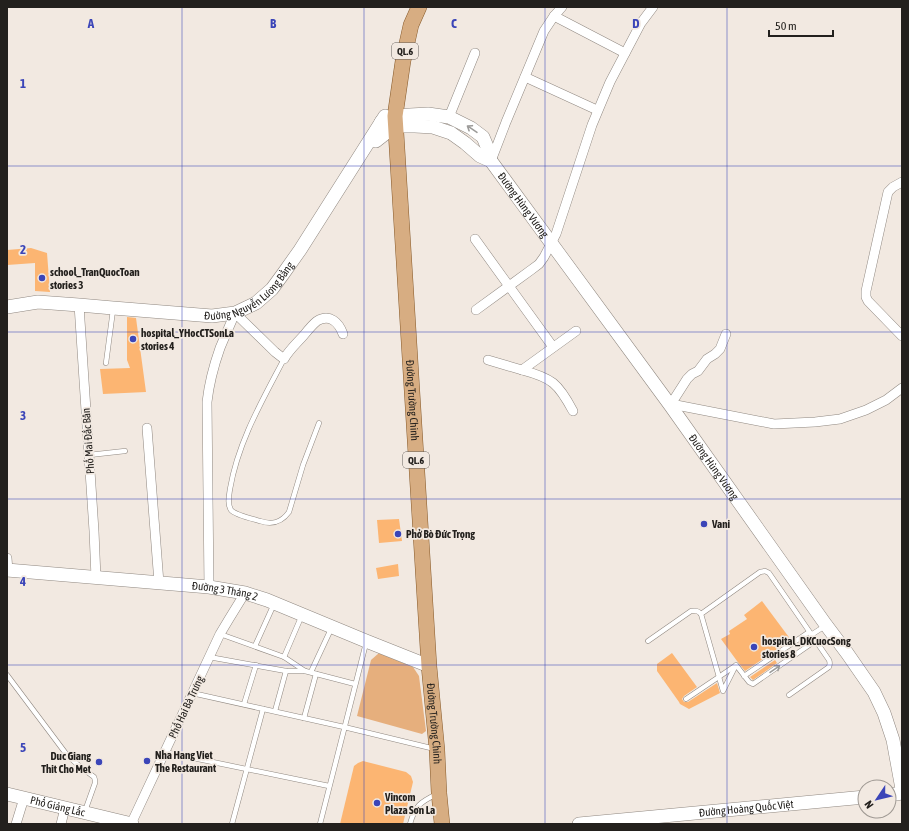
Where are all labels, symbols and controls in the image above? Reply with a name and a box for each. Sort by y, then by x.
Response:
scale bar [769,12,833,38]
text: A [87,16,95,31]
text: B [270,16,277,31]
text: C [451,16,457,31]
text: D [632,16,640,31]
text: 50 m [775,19,797,33]
road number: QL.6 [392,43,418,59]
text: 1 [20,76,26,91]
one-way arrow [467,125,478,133]
street label: Đường Hùng Vương [496,170,551,240]
text: 2 [20,242,26,257]
street label: Đường Nguyễn Lương Bằng [204,259,296,322]
place label: school_TranQuocToan stories 3 [50,266,140,291]
marker: school_TranQuocToan stories 3 [37,273,47,283]
place label: hospital_YHocCTSonLa stories 4 [141,327,234,352]
marker: hospital_YHocCTSonLa stories 4 [128,334,138,344]
street label: Đường Trường Chinh [404,359,421,441]
street label: Phố Mai Đắc Bân [80,407,96,475]
text: 3 [20,408,26,423]
street label: Đường Hùng Vương [687,432,741,502]
road number: QL.6 [403,452,429,468]
place label: Vani [711,518,731,530]
marker: Vani [699,519,709,529]
place label: Phở Bò Đức Trọng [406,528,475,540]
marker: Phở Bò Đức Trọng [393,529,403,539]
text: 4 [19,574,26,589]
street label: Đường 3 Tháng 2 [191,580,259,603]
place label: hospital_DKCuocSong stories 8 [762,635,851,660]
marker: hospital_DKCuocSong stories 8 [749,642,759,652]
one-way arrow [769,665,780,673]
street label: Phố Hai Bà Trưng [166,674,206,740]
street label: Đường Trường Chinh [425,683,444,764]
text: 5 [20,740,26,755]
place label: Nha Hang Viet The Restaurant [155,749,217,774]
place label: Duc Giang Thit Cho Met [41,750,92,775]
marker: Nha Hang Viet The Restaurant [142,756,152,766]
marker: Duc Giang Thit Cho Met [94,757,104,767]
north arrow [857,779,897,819]
place label: Vincom Plaza Sơn La [384,791,435,816]
street label: Phố Giảng Lắc [29,794,87,819]
marker: Vincom Plaza Sơn La [372,798,382,808]
street label: Đường Hoàng Quốc Việt [698,798,794,819]
text: N [862,799,876,811]

